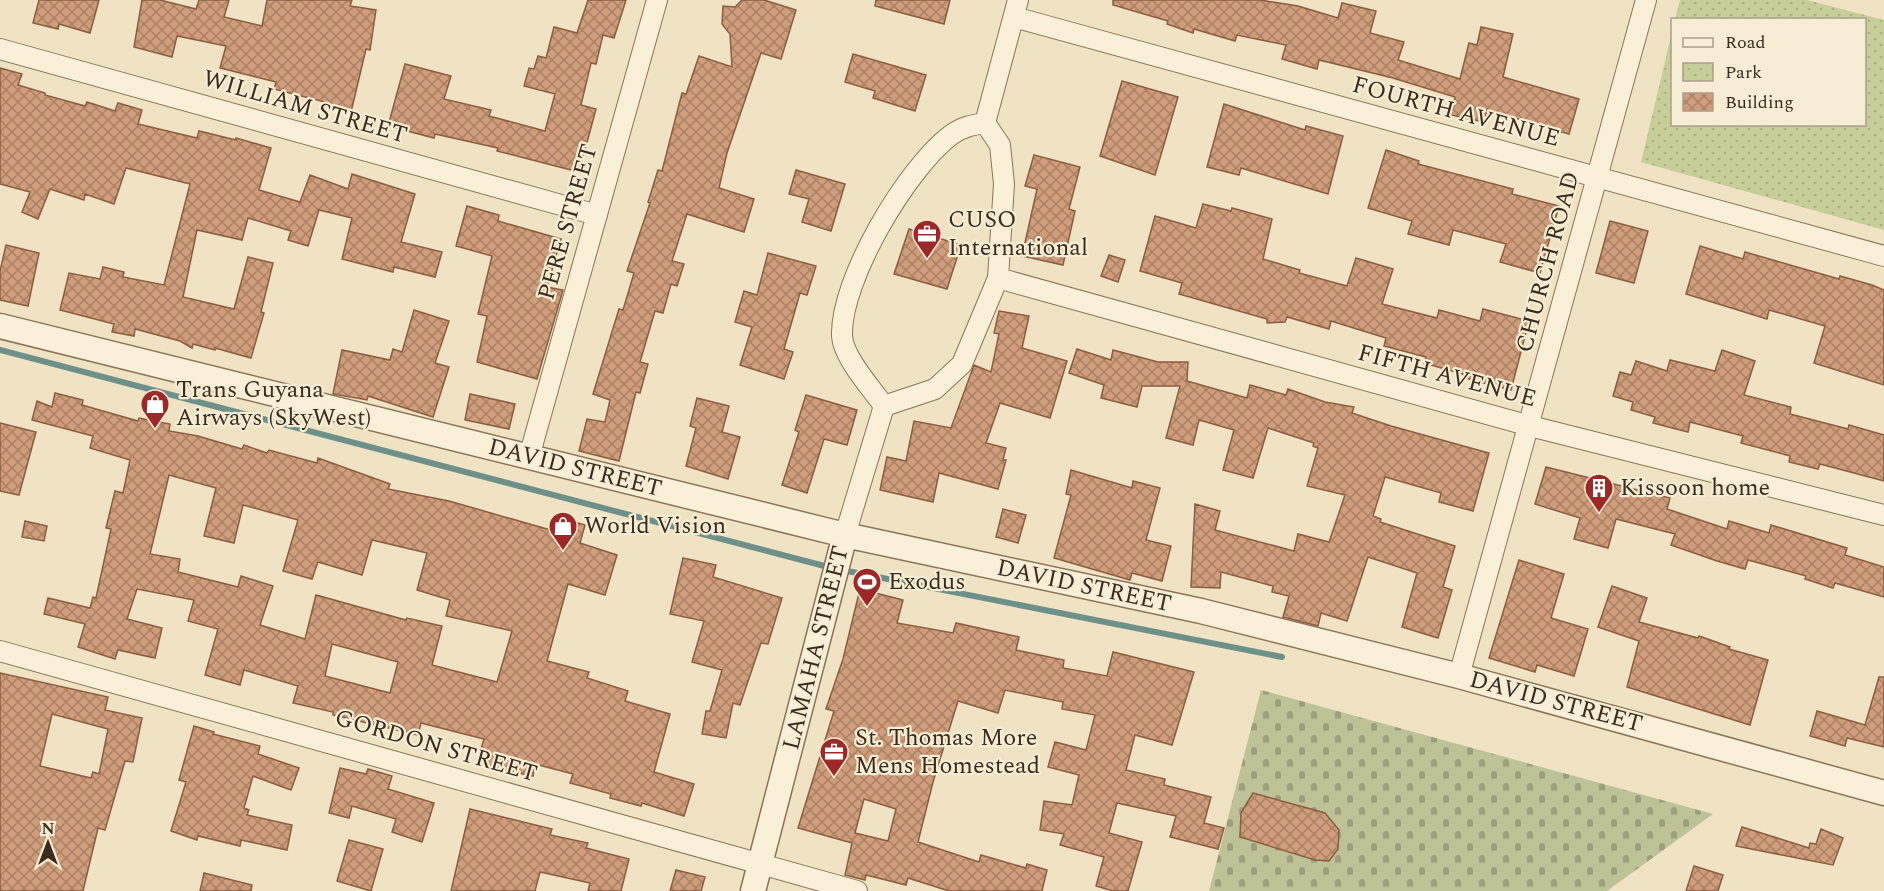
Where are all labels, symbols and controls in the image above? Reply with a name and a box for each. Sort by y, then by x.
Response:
legend [1671,18,1866,126]
text: Road [1725,29,1766,56]
text: Park [1725,59,1762,86]
street label: WILLIAM STREET [198,61,412,153]
street label: FOURTH AVENUE [1348,67,1564,157]
text: Building [1725,89,1794,116]
street label: PERE STREET [529,140,607,304]
street label: CHURCH ROAD [1507,167,1589,357]
place label: CUSO International [948,202,1088,266]
office icon: CUSO International [911,218,943,260]
street label: FIFTH AVENUE [1354,335,1540,417]
place label: Trans Guyana Airways (SkyWest) [176,372,371,436]
shop icon: Trans Guyana Airways (SkyWest) [139,388,171,430]
street label: DAVID STREET [484,429,666,507]
place label: Kissoon home [1620,470,1770,506]
building icon: Kissoon home [1583,472,1615,514]
place label: World Vision [584,508,726,544]
shop icon: World Vision [547,510,579,552]
street label: LAMAHA STREET [773,542,859,754]
street label: DAVID STREET [993,550,1175,622]
place label: Exodus [888,564,966,600]
sports icon: Exodus [851,566,883,608]
street label: DAVID STREET [1465,662,1647,742]
street label: GORDON STREET [330,700,542,792]
place label: St. Thomas More Mens Homestead [855,720,1040,784]
office icon: St. Thomas More Mens Homestead [818,736,850,778]
north arrow [18,813,78,873]
text: N [41,817,55,841]

